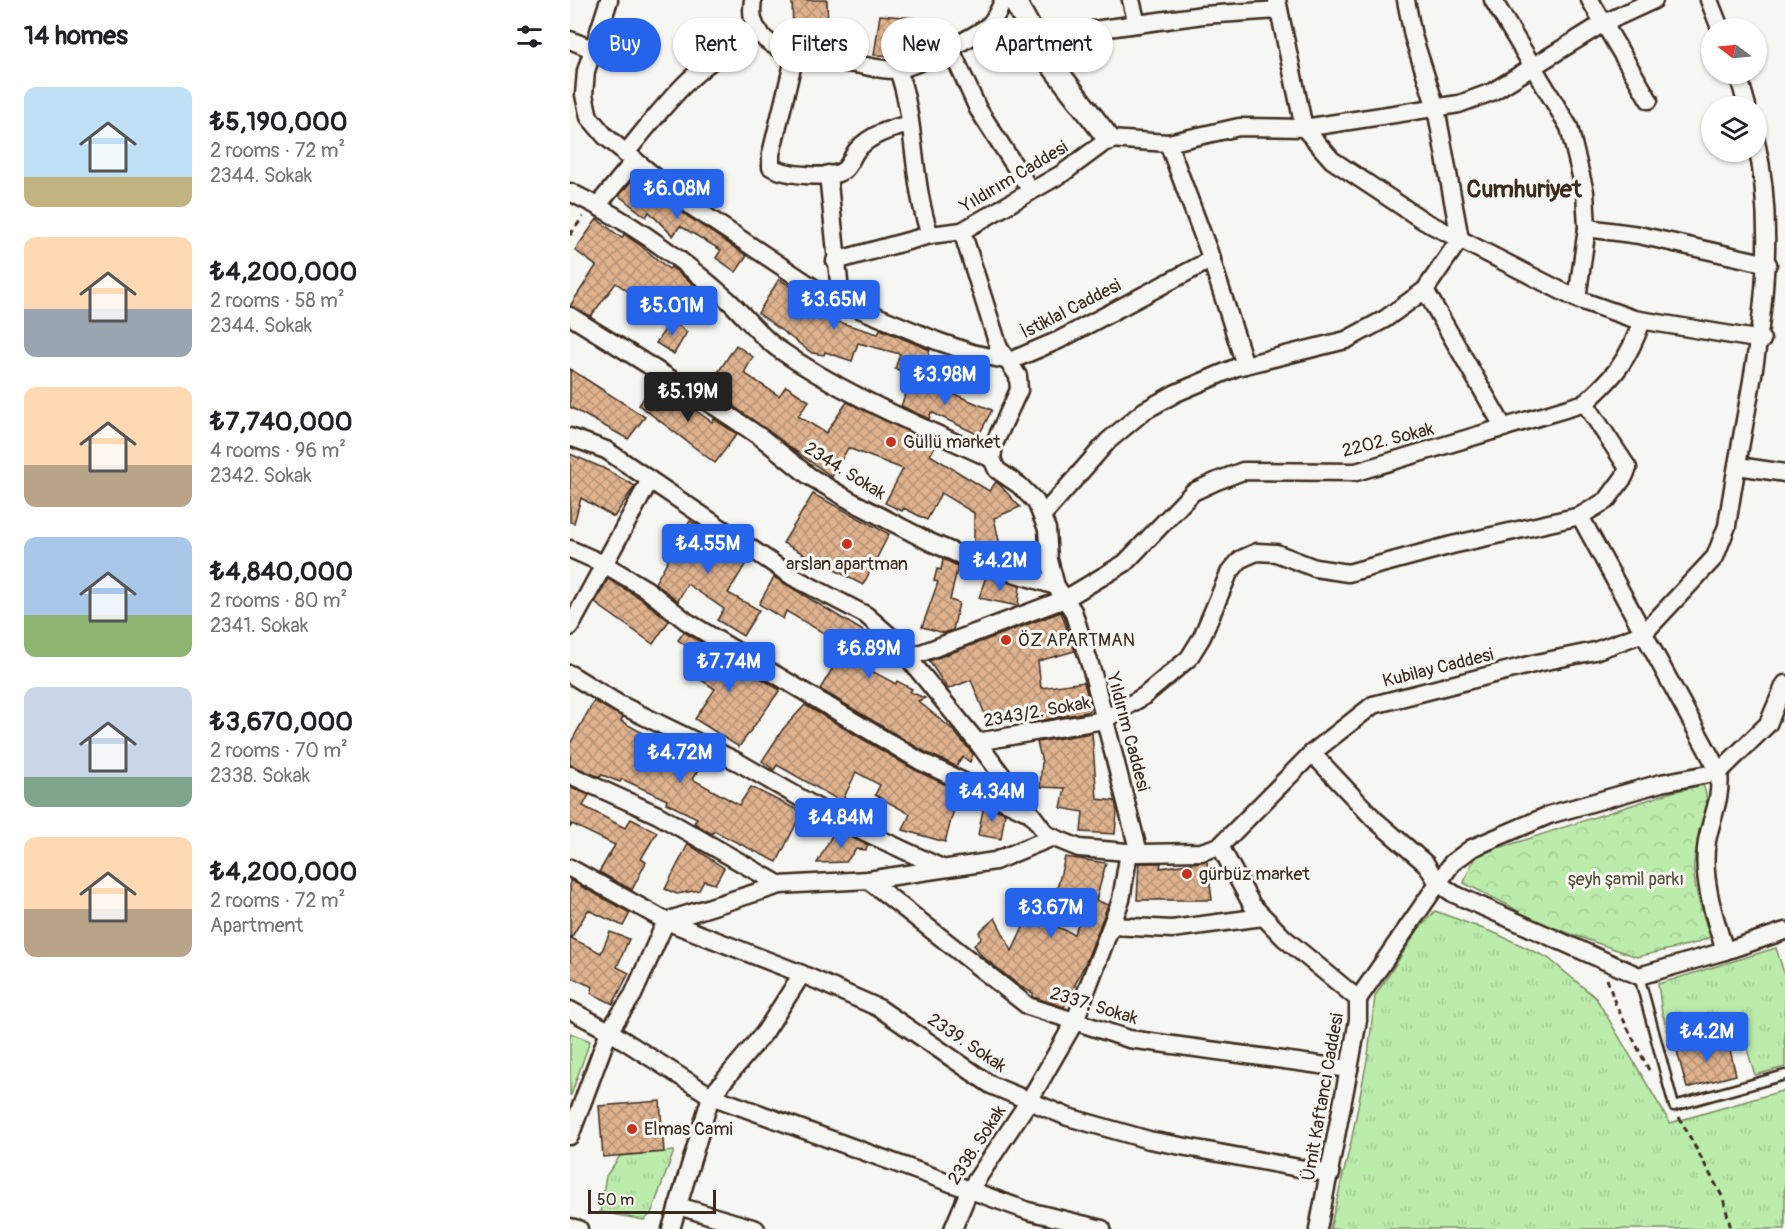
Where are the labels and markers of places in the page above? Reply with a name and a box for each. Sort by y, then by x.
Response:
pin: ₺6.08M [628,169,726,220]
pin: ₺3.65M [785,280,883,331]
pin: ₺5.01M [623,286,721,337]
pin: ₺3.98M [896,355,994,406]
pin: ₺5.19M [639,372,737,423]
place label: Güllü market [903,431,1001,454]
marker: Güllü market [884,435,898,449]
pin: ₺4.55M [659,524,757,575]
marker: arslan apartman [840,537,854,551]
pin: ₺4.2M [958,541,1042,592]
place label: arslan apartman [786,553,908,576]
pin: ₺6.89M [820,629,918,680]
place label: ÖZ APARTMAN [1018,629,1135,652]
marker: ÖZ APARTMAN [999,633,1013,647]
pin: ₺7.74M [680,642,778,693]
pin: ₺4.72M [631,733,729,784]
pin: ₺4.34M [943,772,1041,823]
pin: ₺4.84M [792,798,890,849]
place label: gürbüz market [1199,863,1310,886]
marker: gürbüz market [1180,867,1194,881]
pin: ₺3.67M [1002,888,1100,939]
pin: ₺4.2M [1665,1012,1749,1063]
place label: Elmas Cami [644,1118,733,1141]
marker: Elmas Cami [625,1122,639,1136]

